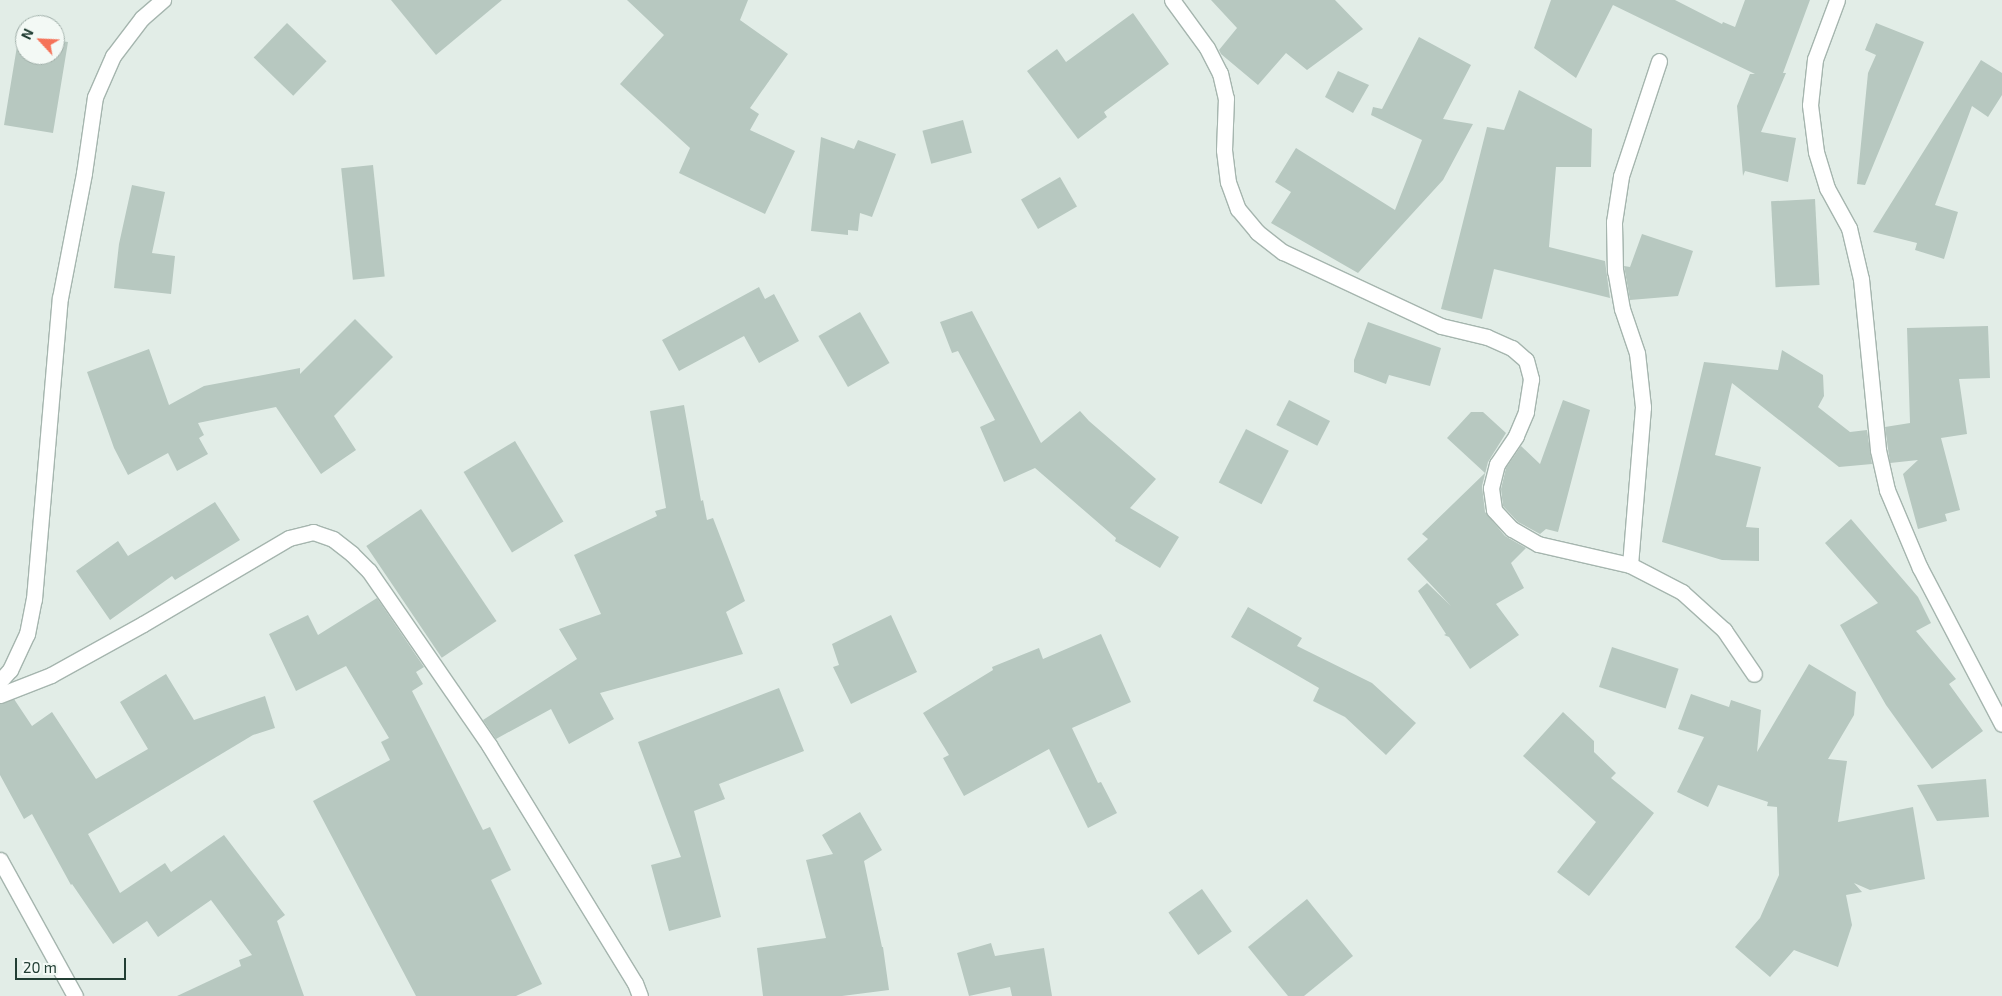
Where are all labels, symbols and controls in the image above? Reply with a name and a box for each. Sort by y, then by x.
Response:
north arrow [15,15,65,65]
text: N [17,26,37,42]
scale bar [18,948,129,980]
text: 20 m [23,958,57,976]

